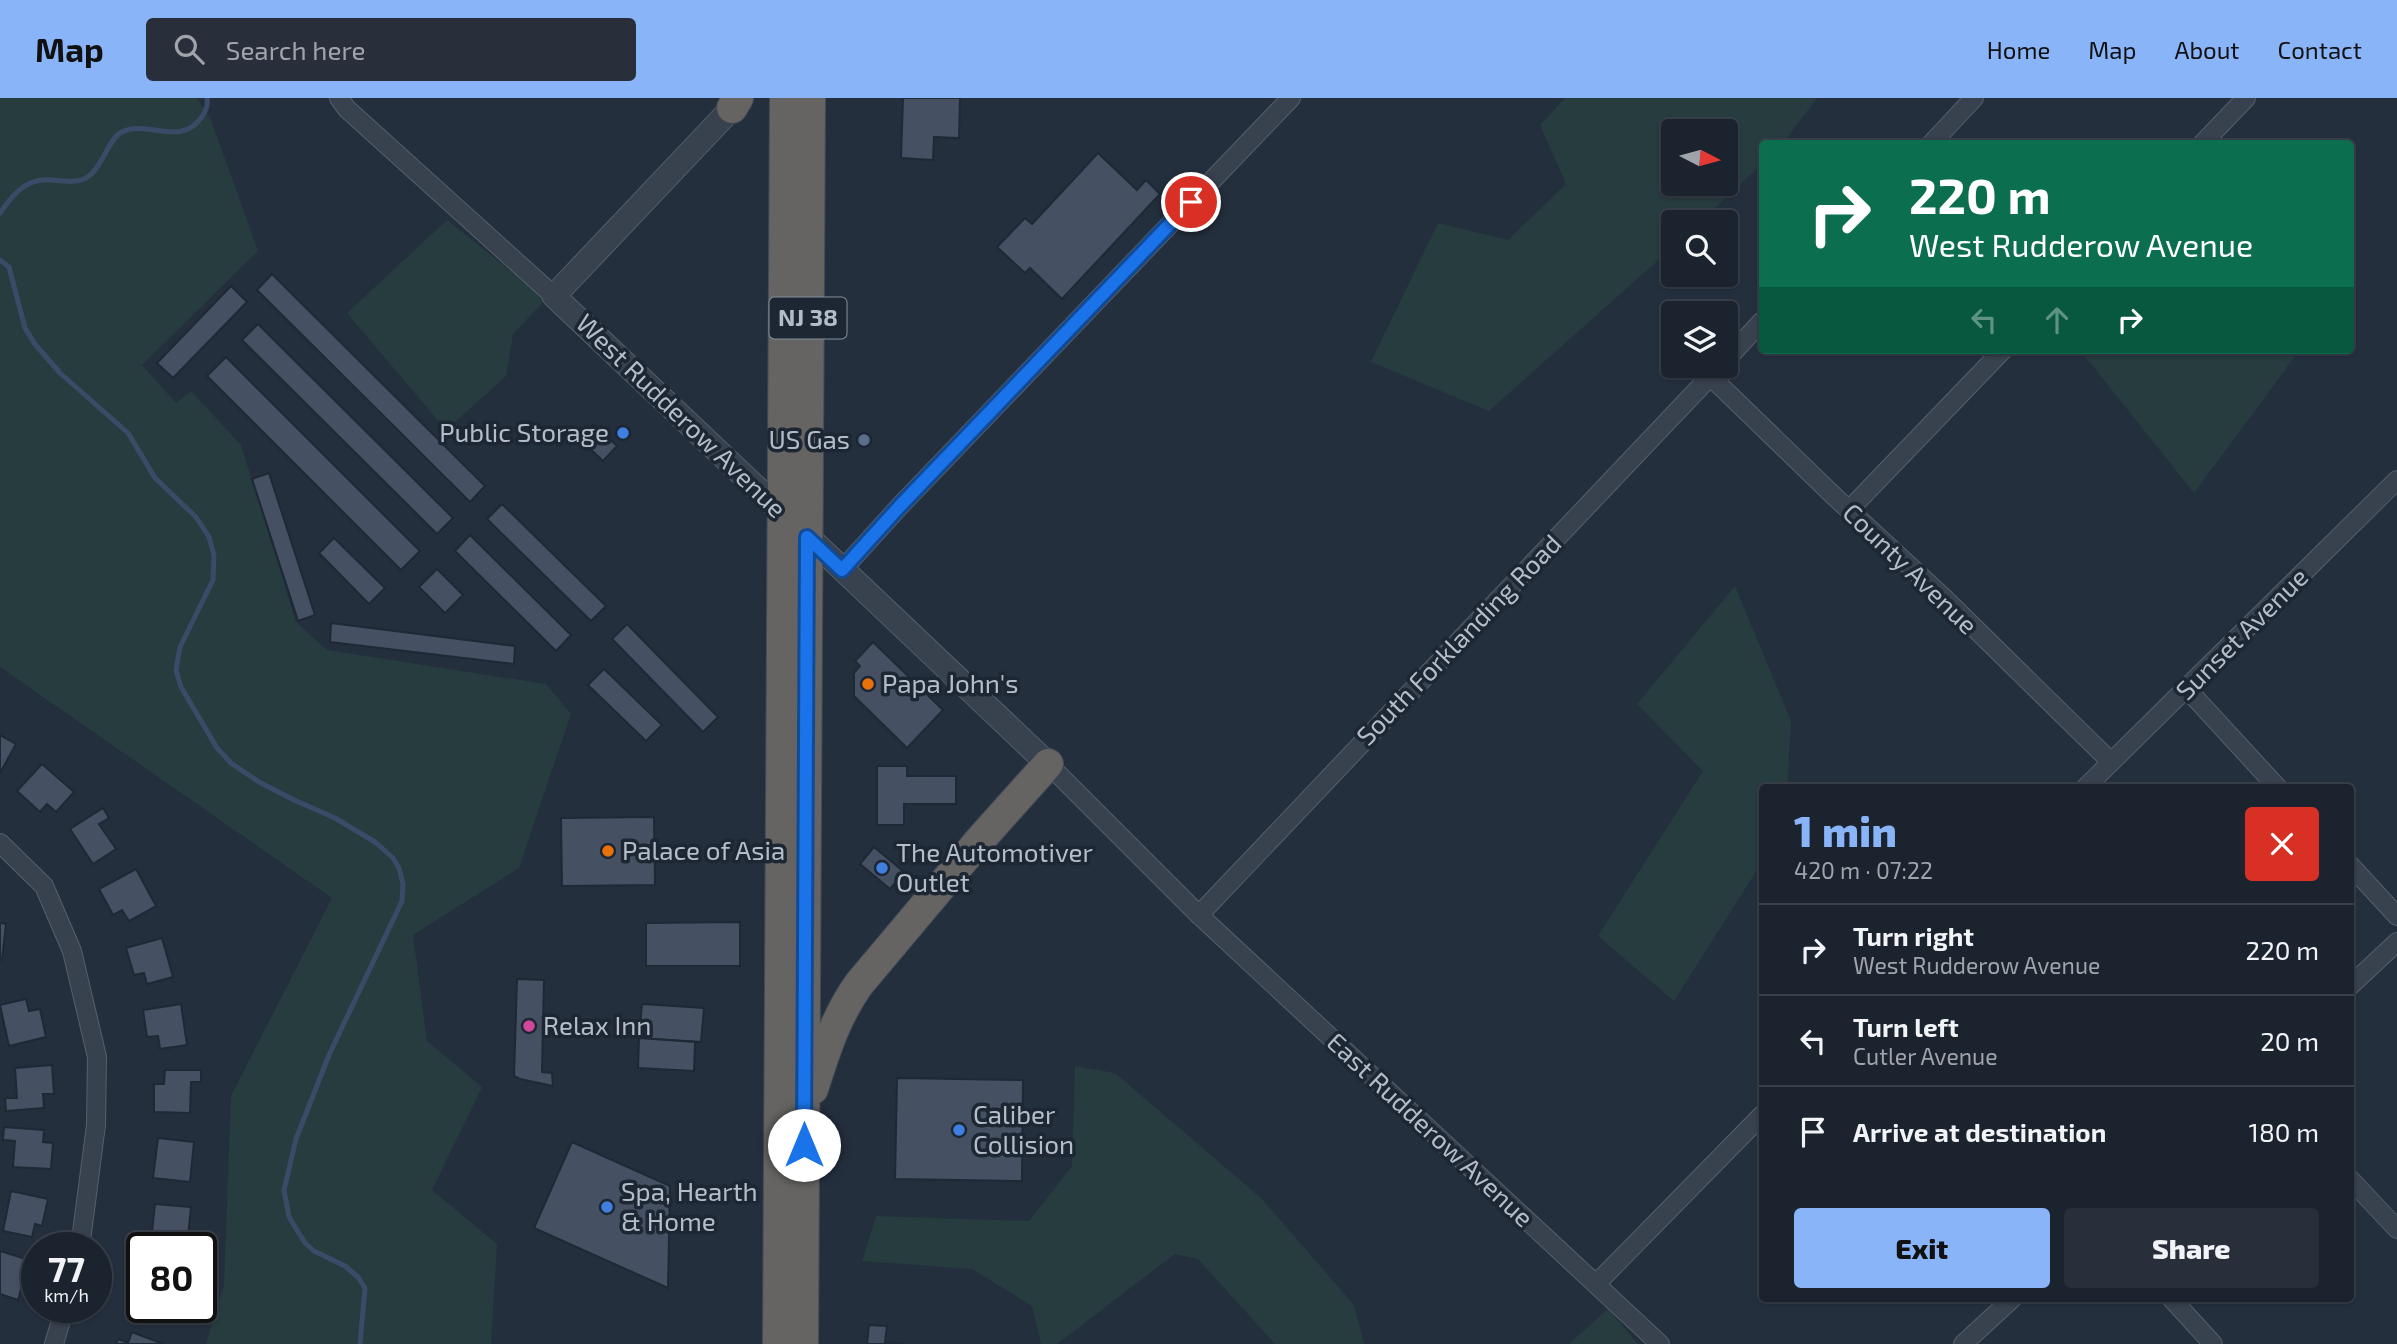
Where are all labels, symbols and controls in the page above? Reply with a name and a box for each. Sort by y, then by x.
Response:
search box [146,18,636,81]
text: Map [35,29,104,69]
icon: search [170,30,208,68]
text: Search here [226,34,365,65]
text: Home [1987,35,2050,64]
text: Map [2088,35,2136,64]
text: About [2174,35,2240,64]
text: Contact [2278,35,2362,64]
north arrow [1661,119,1738,196]
map controls [1661,119,1738,378]
text: 220 m [1909,165,2051,224]
icon: right [1794,168,1885,259]
pin [1161,172,1221,232]
icon: arrive [1172,183,1210,221]
button: search [1661,210,1738,287]
text: West Rudderow Avenue [1909,225,2253,263]
road number: NJ 38 [770,298,846,338]
button: layers [1661,301,1738,378]
icon: left [1965,301,2003,339]
icon: ahead [2038,301,2076,339]
icon: right [2111,301,2149,339]
street label: West Rudderow Avenue [571,307,793,523]
place label: Public Storage [439,416,609,447]
place label: US Gas [768,423,850,454]
marker: Public Storage [615,425,631,441]
marker: US Gas [856,432,872,448]
street label: County Avenue [1837,496,1985,640]
street label: South Forklanding Road [1349,527,1567,751]
street label: Sunset Avenue [2168,560,2313,705]
place label: Papa John's [882,667,1018,698]
marker: Papa John's [860,676,876,692]
text: 1 min [1794,805,1897,855]
button: close [2245,807,2319,881]
place label: Palace of Asia [622,834,785,865]
place label: The Automotiver Outlet [896,836,1093,897]
marker: Palace of Asia [600,843,616,859]
text: 420 m · 07:22 [1794,856,1933,884]
marker: The Automotiver Outlet [874,860,890,876]
text: Turn right [1853,920,1974,951]
icon: right [1794,931,1832,969]
text: 220 m [2246,934,2319,965]
text: West Rudderow Avenue [1853,951,2100,979]
place label: Relax Inn [543,1009,651,1040]
text: Turn left [1853,1011,1959,1042]
marker: Relax Inn [521,1018,537,1034]
icon: left [1794,1022,1832,1060]
street label: East Rudderow Avenue [1322,1025,1540,1232]
text: 20 m [2260,1025,2319,1056]
text: Cutler Avenue [1853,1042,1998,1070]
place label: Caliber Collision [973,1098,1074,1159]
position arrow [767,1108,841,1182]
icon: arrive [1794,1113,1832,1151]
text: Arrive at destination [1853,1116,2106,1147]
text: 180 m [2249,1116,2319,1147]
marker: Caliber Collision [951,1122,967,1138]
place label: Spa, Hearth & Home [621,1175,758,1236]
marker: Spa, Hearth & Home [599,1199,615,1215]
button: Exit [1794,1208,2050,1288]
button: Share [2064,1208,2319,1288]
speed limit sign: 80 [126,1232,217,1323]
text: 77 [48,1247,85,1289]
text: km/h [44,1284,89,1306]

